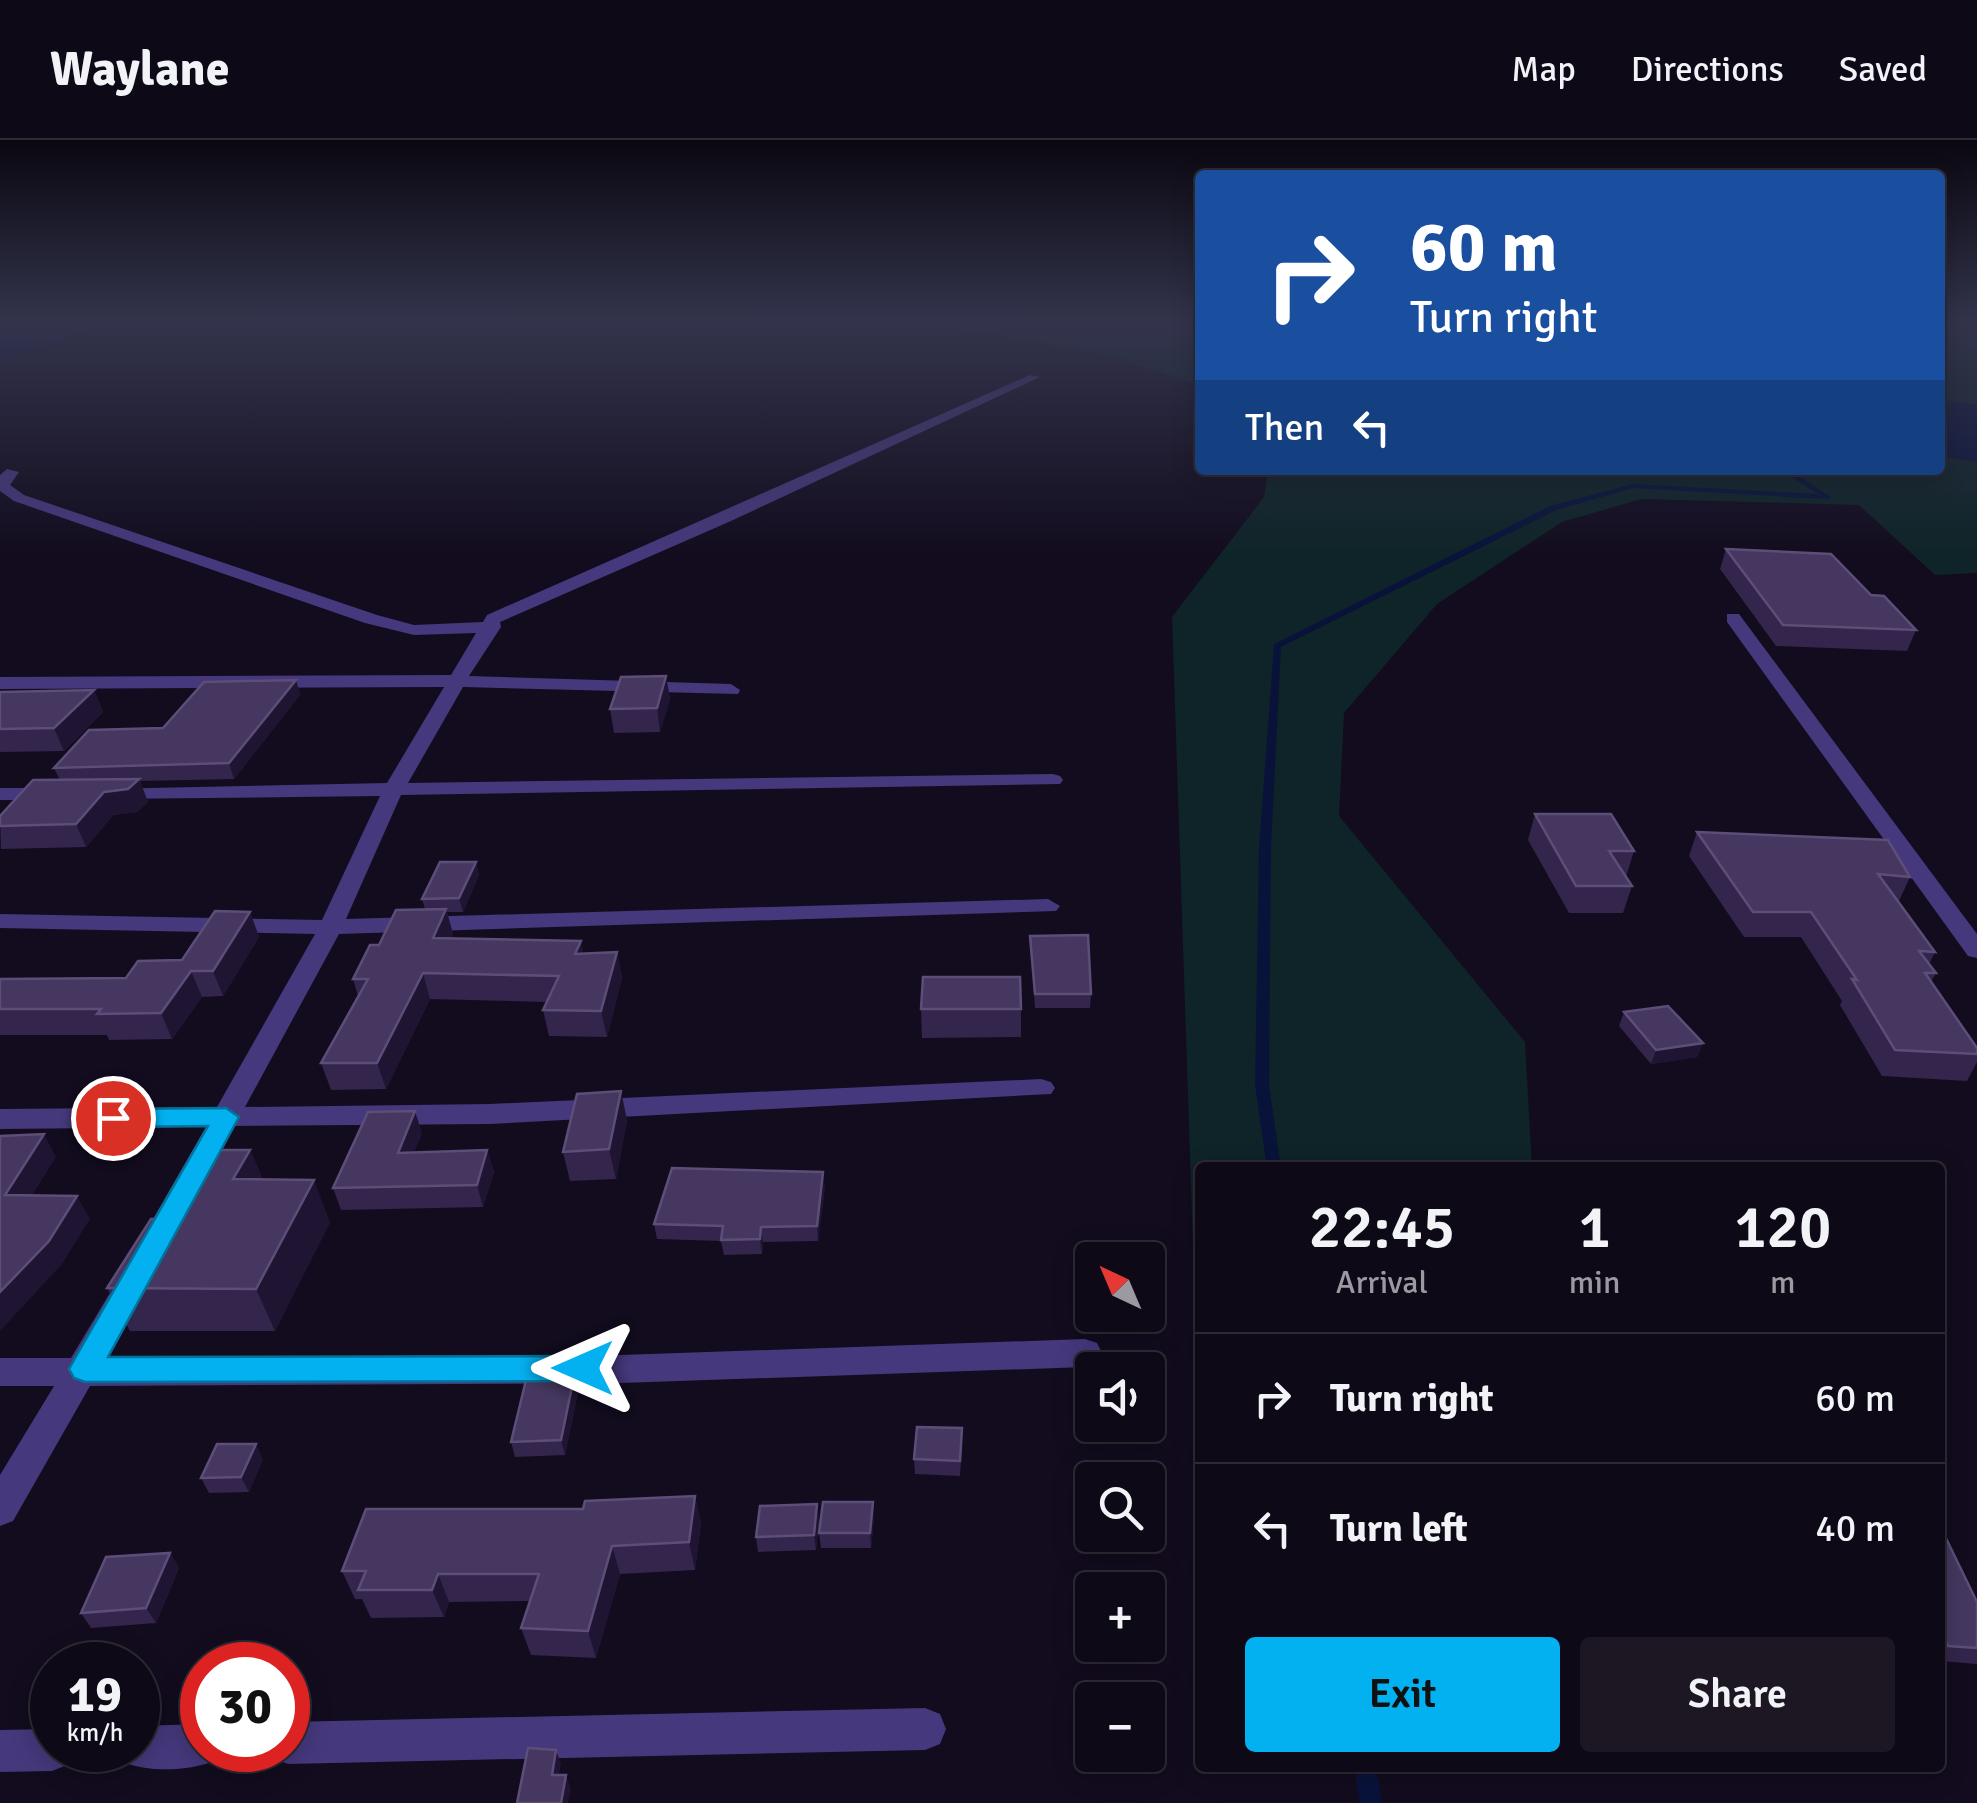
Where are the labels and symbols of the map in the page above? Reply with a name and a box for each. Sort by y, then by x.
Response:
pin [71,1076,156,1161]
north arrow [1075,1242,1165,1332]
position arrow [531,1316,635,1420]
speed limit sign: 30 [180,1642,310,1772]

